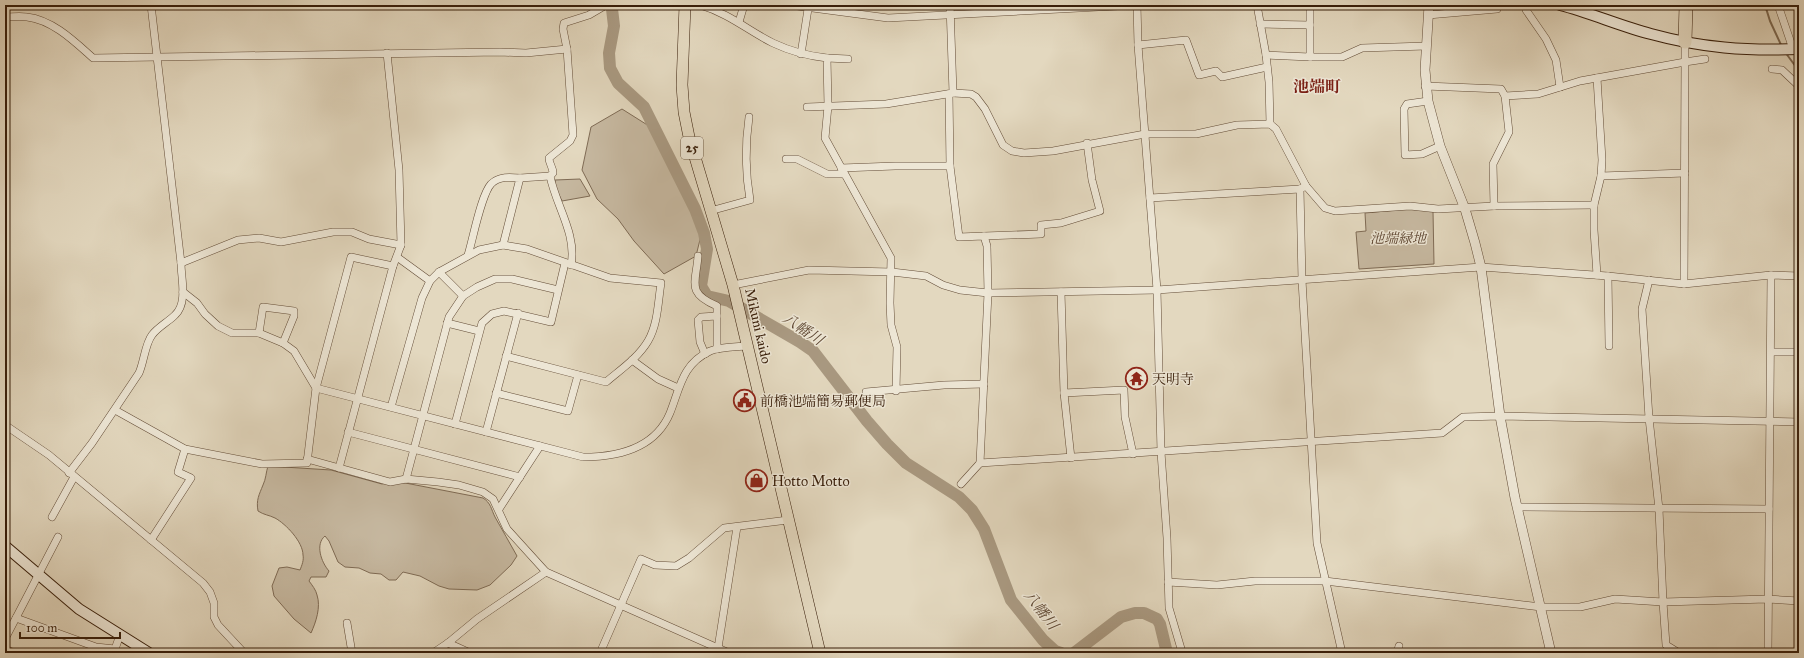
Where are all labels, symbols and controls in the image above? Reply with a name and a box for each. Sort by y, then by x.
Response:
district label: 池端町 [1293,77,1341,96]
road number: 25 [681,137,703,159]
park label: 池端緑地 [1370,230,1428,247]
street label: Mikuni kaido [741,287,775,365]
water label: 八幡川 [779,309,828,350]
temple icon: 天明寺 [1124,366,1150,392]
place label: 天明寺 [1152,371,1194,388]
public building icon: 前橋池端簡易郵便局 [731,388,757,414]
place label: 前橋池端簡易郵便局 [760,393,886,410]
shop icon: Hotto Motto [744,468,770,494]
place label: Hotto Motto [772,473,850,490]
water label: 八幡川 [1020,587,1063,635]
scale bar [20,614,120,640]
text: 100 m [26,621,57,635]

